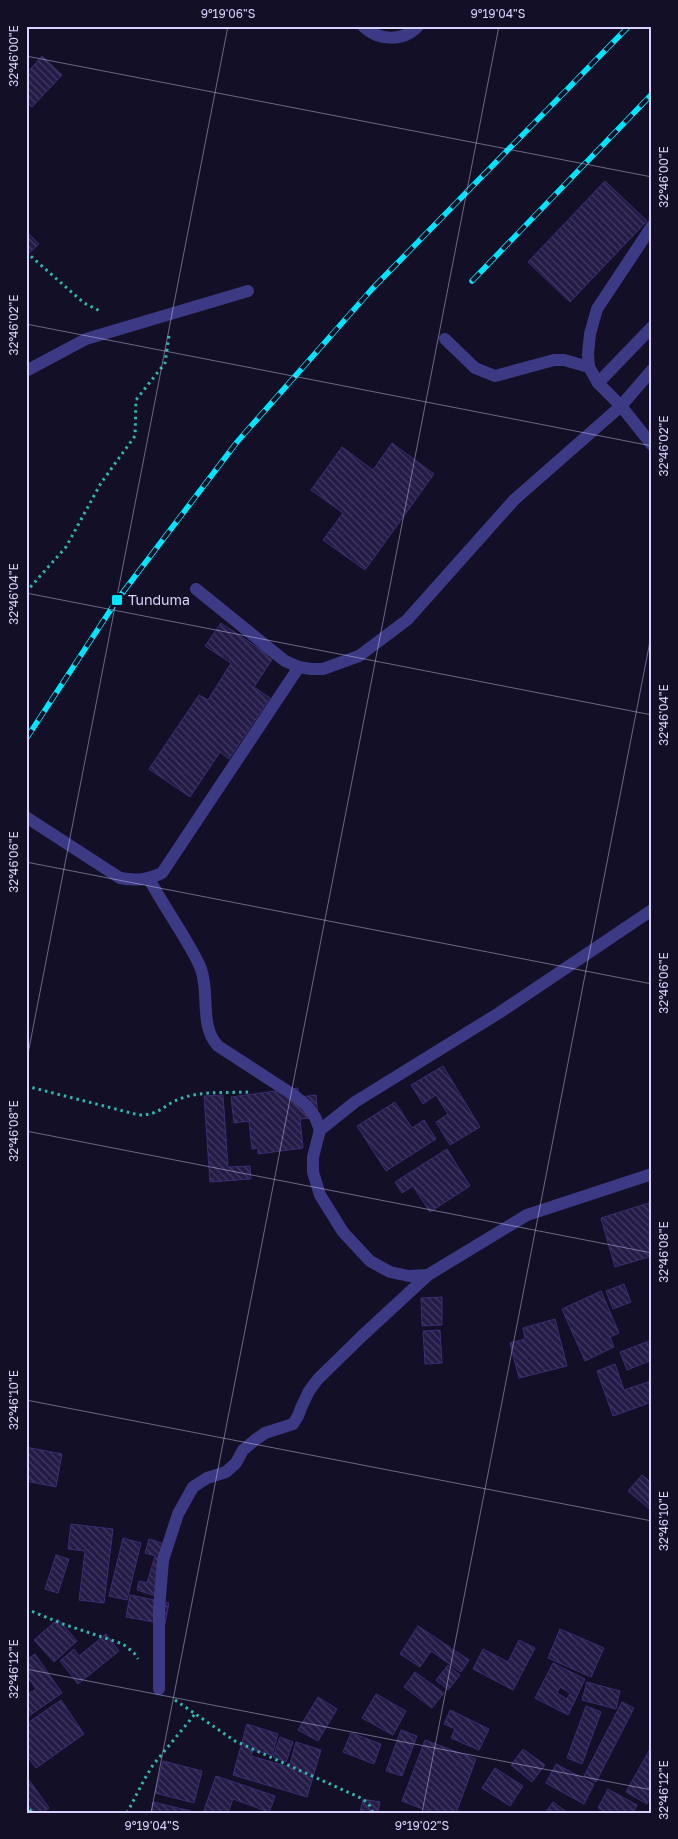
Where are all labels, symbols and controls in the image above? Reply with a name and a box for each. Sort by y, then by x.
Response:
text: 9°19'06"S [201,6,256,21]
text: 9°19'04"S [471,6,526,21]
text: 32°46'00"E [6,25,21,87]
text: 32°46'00"E [656,146,671,208]
text: 32°46'02"E [6,294,21,356]
text: 32°46'02"E [656,415,671,477]
text: 32°46'04"E [6,563,21,625]
place label: Tunduma [128,591,190,608]
marker: Tunduma [110,593,124,607]
text: 32°46'04"E [656,684,671,746]
text: 32°46'06"E [6,831,21,893]
text: 32°46'06"E [656,952,671,1014]
text: 32°46'08"E [6,1100,21,1162]
text: 32°46'08"E [656,1221,671,1283]
text: 32°46'10"E [6,1370,21,1430]
text: 32°46'10"E [656,1491,671,1551]
text: 32°46'12"E [6,1639,21,1699]
text: 32°46'12"E [656,1760,671,1820]
text: 9°19'04"S [125,1818,180,1833]
text: 9°19'02"S [395,1818,450,1833]

